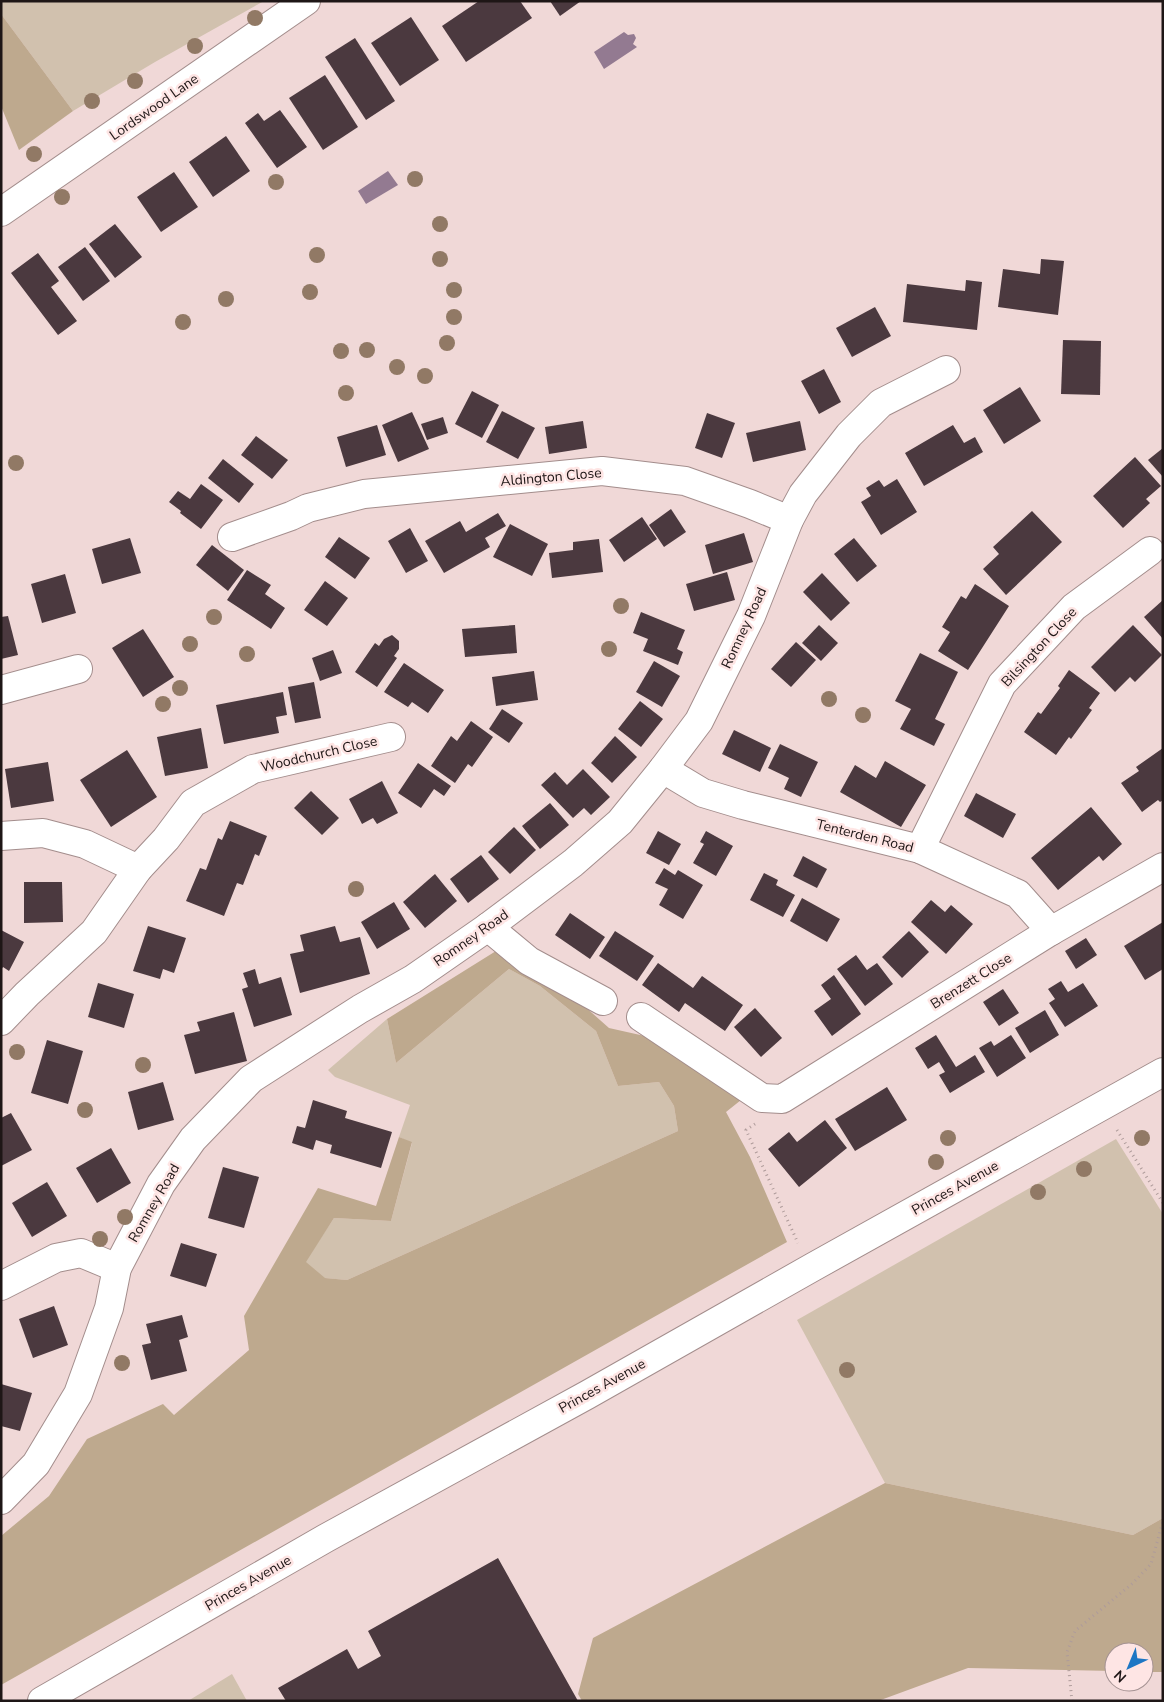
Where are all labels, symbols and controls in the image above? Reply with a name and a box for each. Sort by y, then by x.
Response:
street label: Lordswood Lane [106,69,202,145]
street label: Aldington Close [500,463,602,491]
street label: Romney Road [717,584,771,672]
street label: Bilsington Close [997,603,1081,691]
street label: Woodchurch Close [259,731,379,777]
street label: Tenterden Road [814,815,916,857]
street label: Romney Road [430,905,512,971]
street label: Brenzett Close [927,949,1015,1013]
street label: Princes Avenue [908,1156,1002,1220]
street label: Romney Road [124,1160,184,1246]
street label: Princes Avenue [555,1354,649,1418]
street label: Princes Avenue [201,1551,295,1615]
north arrow [1104,1642,1154,1692]
text: N [1110,1666,1131,1686]

